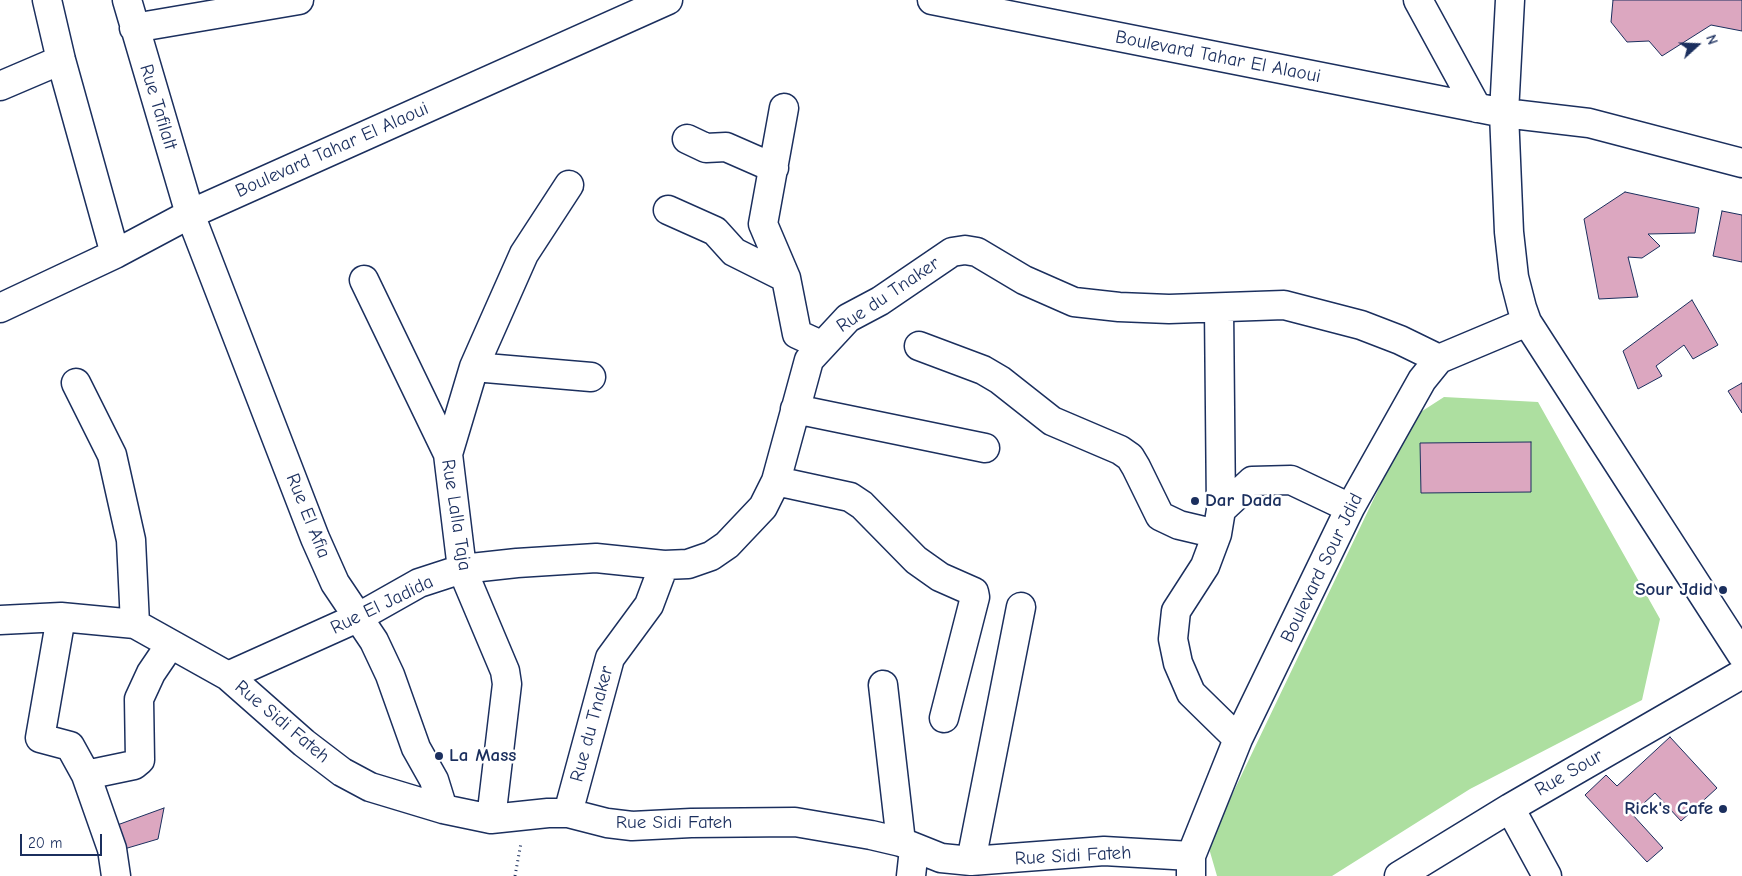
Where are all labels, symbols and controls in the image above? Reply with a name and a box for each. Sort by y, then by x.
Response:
north arrow [1672,20,1722,70]
street label: Boulevard Tahar El Alaoui [1113,26,1323,88]
text: N [1702,32,1721,47]
street label: Rue Tafilalt [134,62,182,152]
street label: Boulevard Tahar El Alaoui [232,97,432,203]
street label: Rue du Tnaker [832,252,944,338]
street label: Rue Lalla Taja [436,458,476,572]
street label: Rue El Afia [281,470,335,562]
place label: Dar Dada [1205,490,1282,512]
street label: Boulevard Sour Jdid [1276,490,1368,646]
marker: Dar Dada [1189,495,1201,507]
street label: Rue El Jadida [327,570,437,640]
place label: Sour Jdid [1635,579,1713,601]
marker: Sour Jdid [1717,584,1729,596]
street label: Rue du Tnaker [566,664,618,784]
street label: Rue Sidi Fateh [230,676,334,768]
street label: Rue Sour [1531,744,1607,802]
place label: La Mass [449,745,516,767]
marker: La Mass [433,750,445,762]
place label: Rick's Cafe [1624,798,1713,820]
marker: Rick's Cafe [1717,803,1729,815]
street label: Rue Sidi Fateh [616,812,732,834]
scale bar [22,824,105,856]
text: 20 m [28,834,62,852]
street label: Rue Sidi Fateh [1014,842,1132,870]

